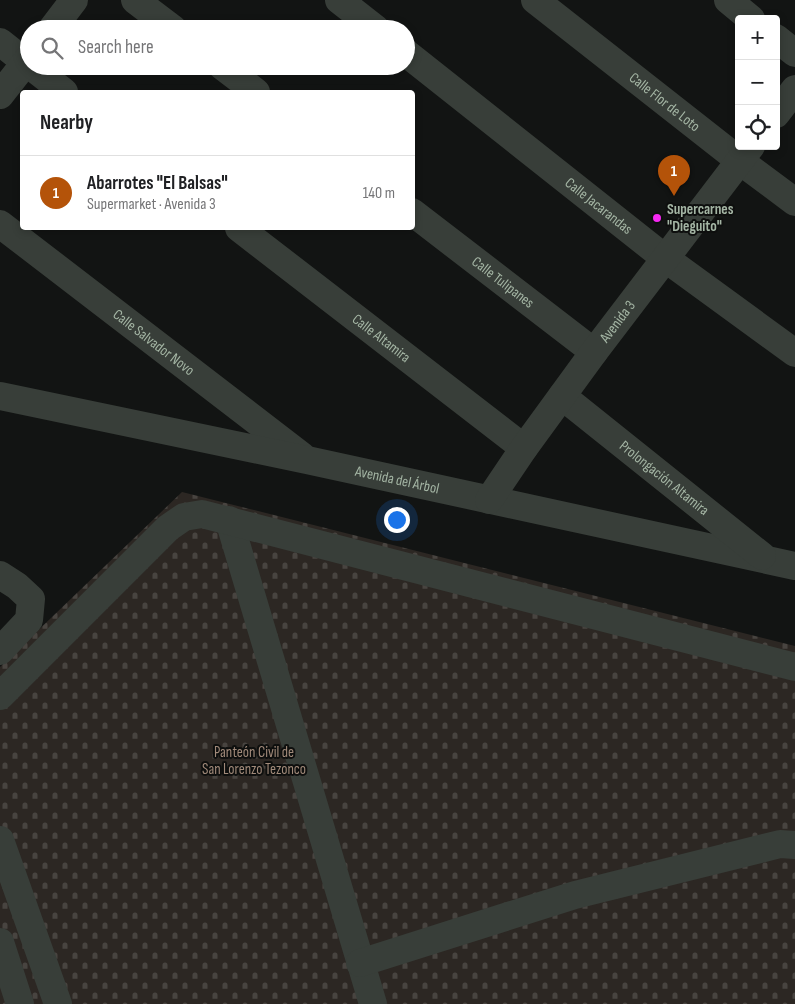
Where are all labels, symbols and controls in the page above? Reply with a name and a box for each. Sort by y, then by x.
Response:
map controls [735,15,780,150]
button: + [735,15,780,60]
search box [20,20,415,75]
icon: search [38,34,66,62]
text: Search here [78,36,154,59]
button: − [735,60,780,105]
street label: Calle Flor de Loto [625,68,704,136]
button: locate [735,105,780,150]
text: Nearby [40,110,93,135]
pin: 1 [658,155,690,196]
text: Abarrotes "El Balsas" [87,172,228,195]
street label: Calle Jacarandas [561,174,636,239]
text: 1 [53,184,59,203]
text: 140 m [363,184,395,203]
text: Supermarket · Avenida 3 [87,195,216,214]
place label: Supercarnes "Dieguito" [667,200,734,236]
marker: Supercarnes "Dieguito" [651,212,663,224]
street label: Calle Tulipanes [468,252,538,313]
street label: Avenida 3 [595,297,640,347]
street label: Calle Salvador Novo [109,305,198,380]
street label: Calle Altamira [348,310,414,367]
street label: Prolongación Altamira [615,437,713,520]
street label: Avenida del Árbol [352,462,441,498]
your location [384,507,410,533]
park label: Panteón Civil de San Lorenzo Tezonco [202,743,306,779]

